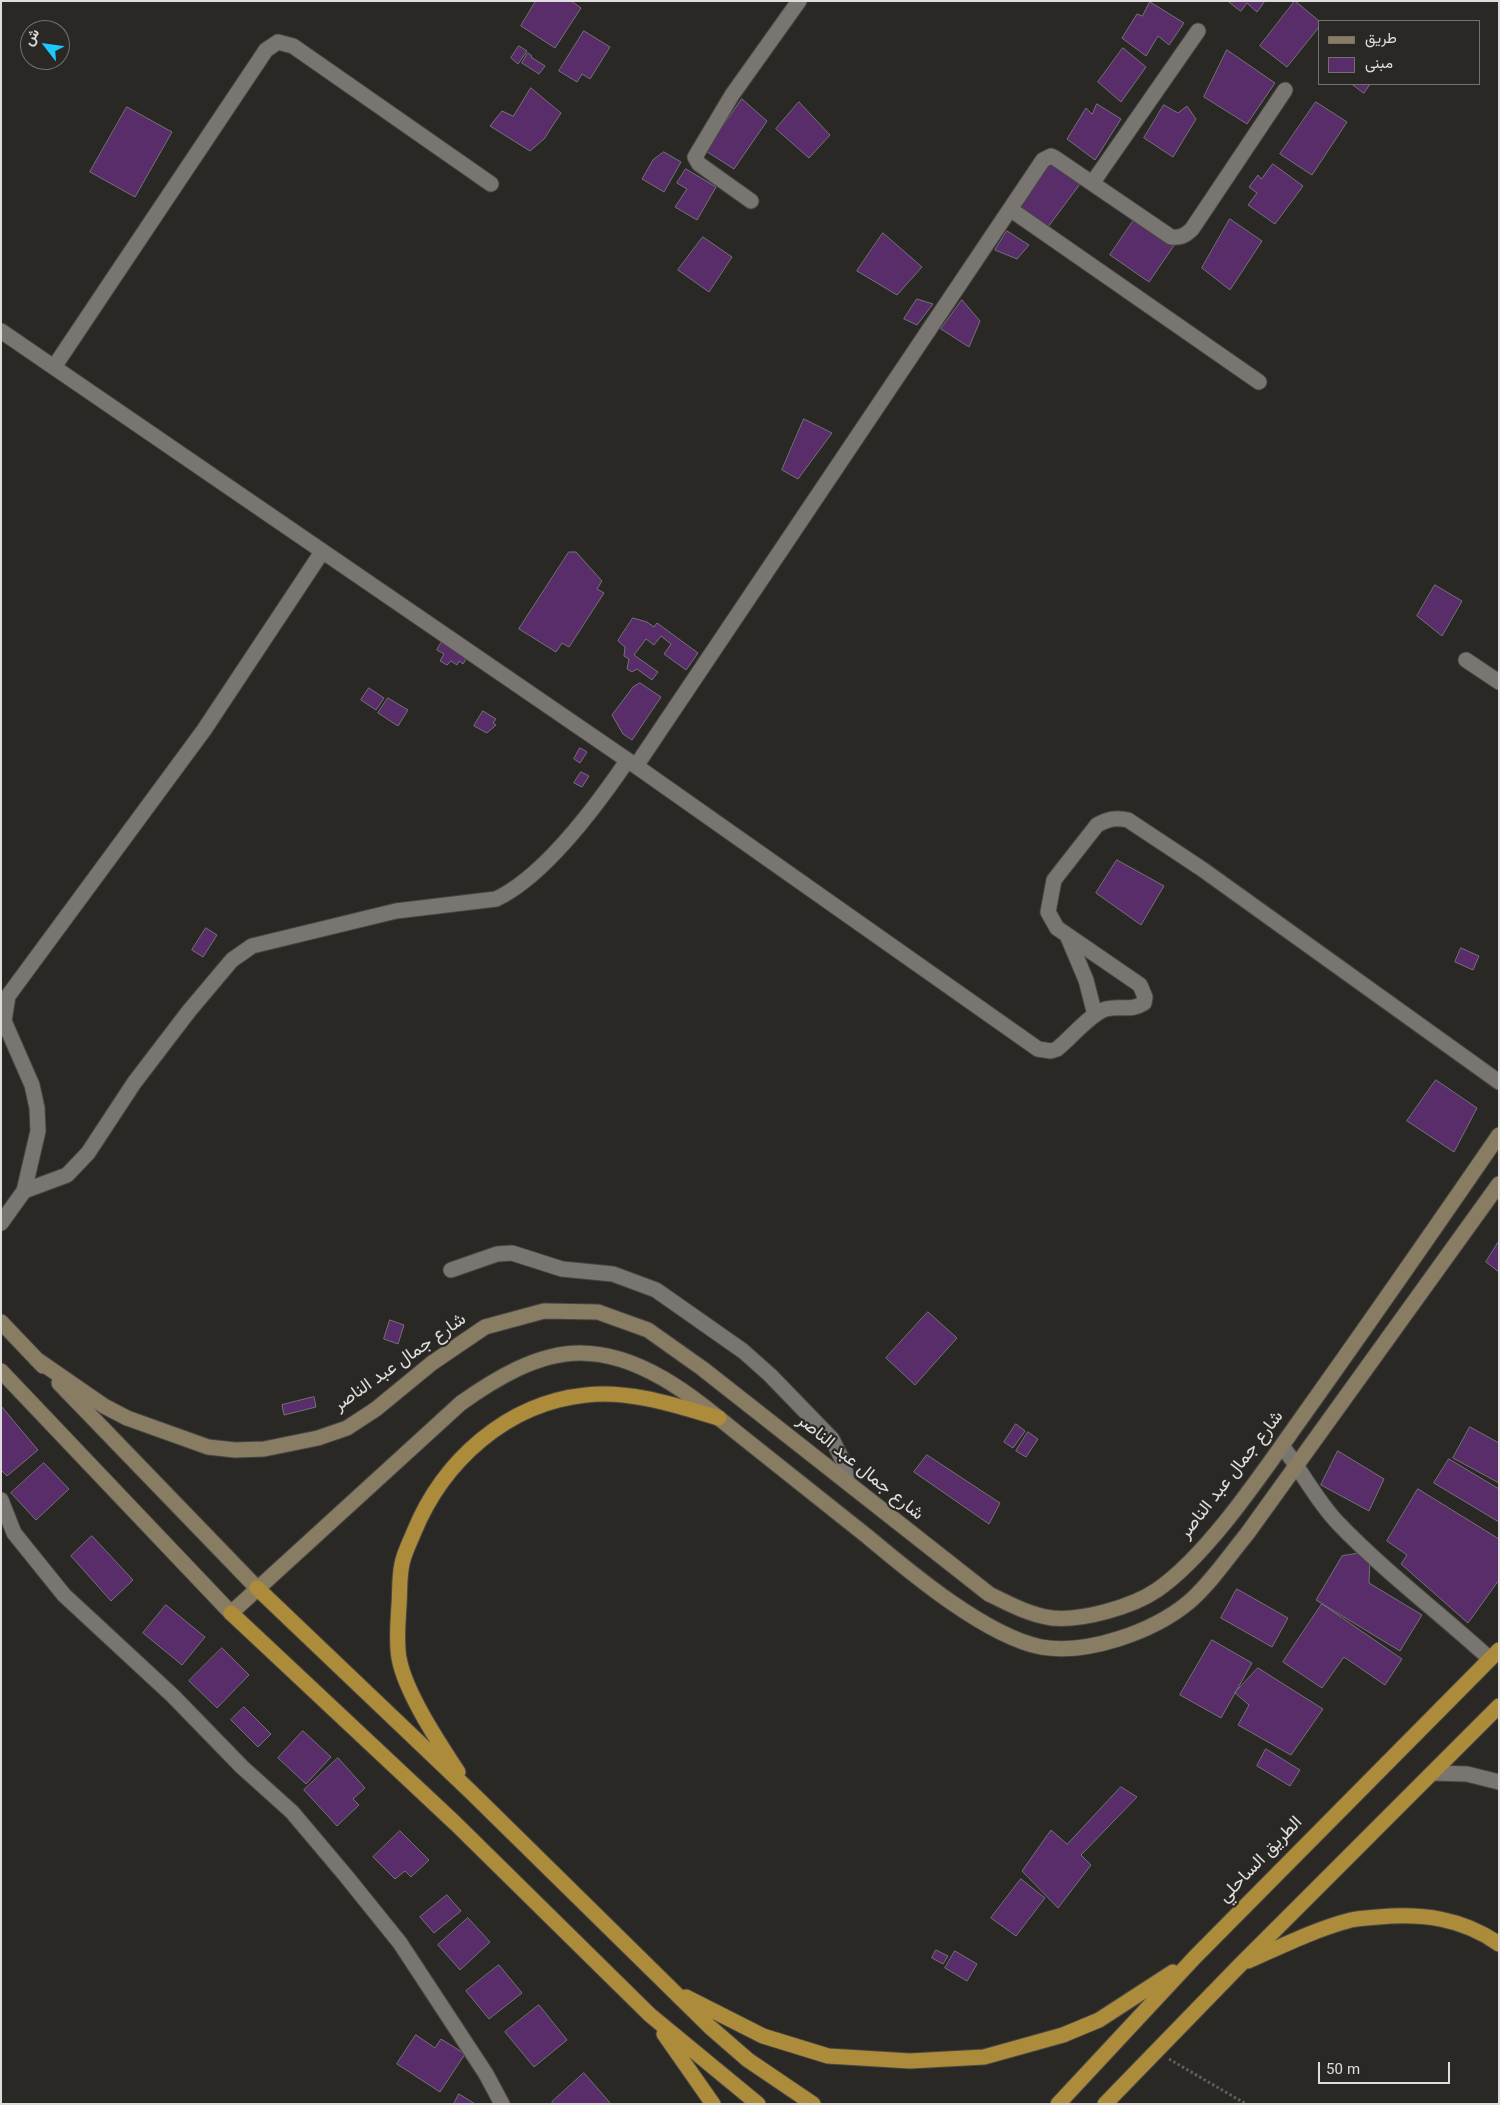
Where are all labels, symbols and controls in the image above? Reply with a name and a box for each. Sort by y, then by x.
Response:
north arrow [20,20,70,70]
legend [1318,20,1480,85]
text: ش [19,25,47,51]
text: طريق [1365,28,1397,51]
text: مبنى [1365,53,1393,76]
street label: شارع جمال عبد الناصر [331,1310,471,1418]
street label: شارع جمال عبد الناصر [1176,1408,1290,1544]
street label: شارع جمال عبد الناصر [791,1411,927,1527]
street label: الطريق الساحلي [1216,1813,1308,1909]
scale bar [1320,2052,1452,2084]
text: 50 m [1326,2059,1360,2082]

